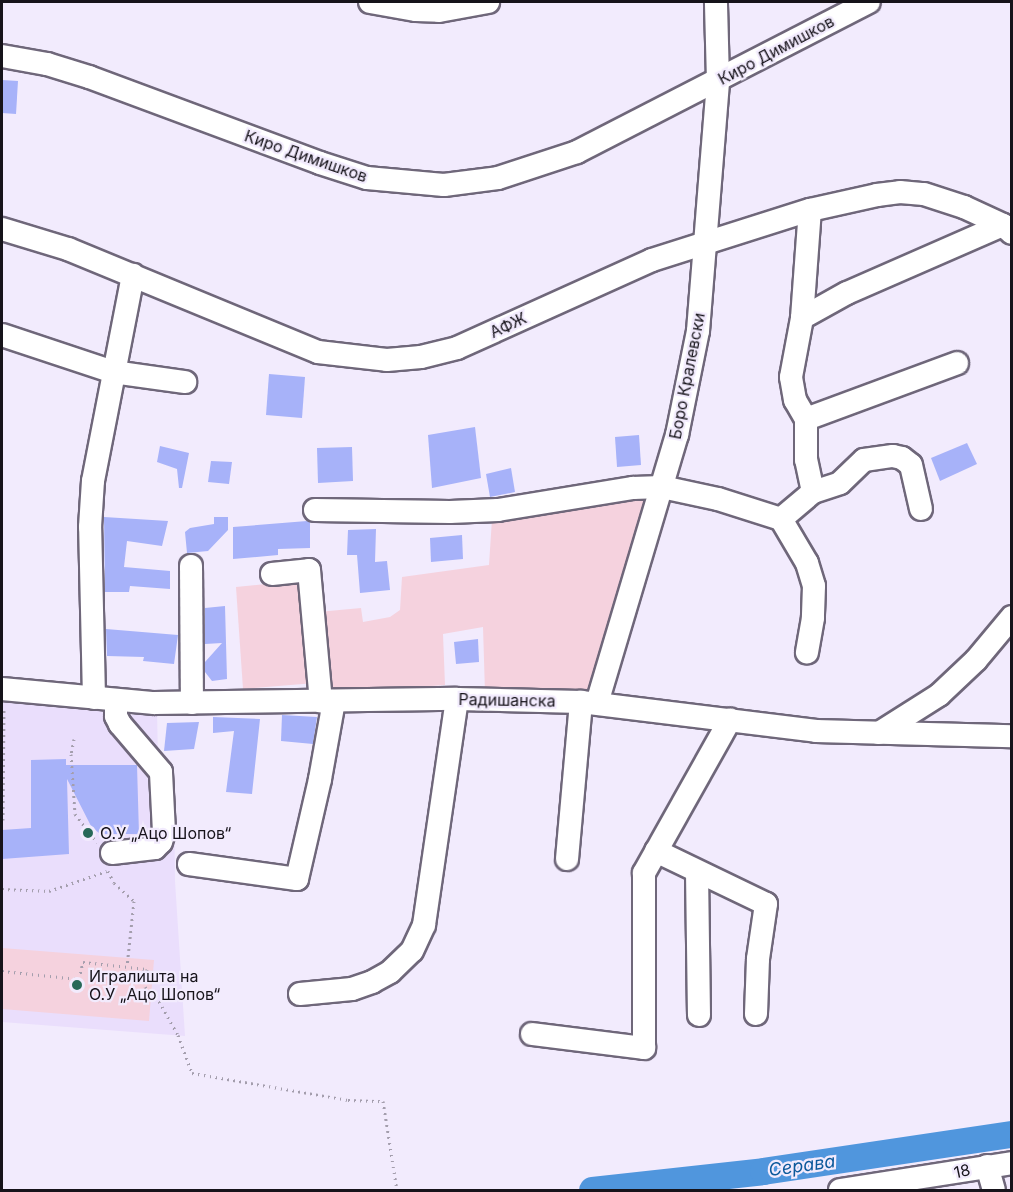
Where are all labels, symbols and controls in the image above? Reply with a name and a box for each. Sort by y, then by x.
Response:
street label: Киро Димишков [715,11,837,89]
street label: Киро Димишков [242,126,370,186]
street label: АФЖ [487,308,529,342]
street label: Боро Кралевски [665,311,709,441]
street label: Радишанска [458,690,556,710]
place label: О.У „Ацо Шопов“ [100,823,231,843]
marker: О.У „Ацо Шопов“ [81,826,95,840]
place label: Игралишта на О.У „Ацо Шопов“ [89,966,220,1004]
marker: Игралишта на О.У „Ацо Шопов“ [70,978,84,992]
water label: Серава [767,1151,837,1181]
street label: 18 [952,1160,972,1182]

